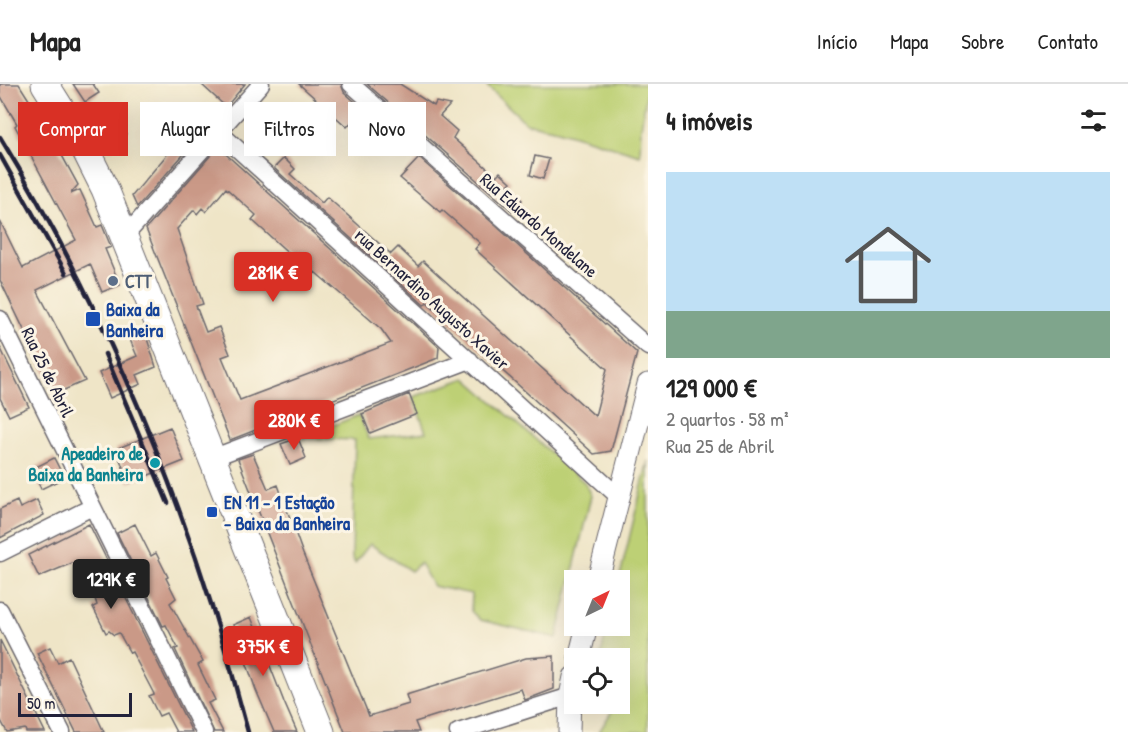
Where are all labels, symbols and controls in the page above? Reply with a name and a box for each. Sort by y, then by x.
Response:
text: Mapa [30,22,81,60]
text: Início [817,27,857,56]
text: Mapa [890,27,928,56]
text: Sobre [961,27,1004,56]
text: Contato [1037,27,1098,56]
chip: Comprar [18,102,128,156]
chip: Alugar [140,102,232,156]
chip: Filtros [244,102,336,156]
chip: Novo [348,102,426,156]
text: 4 imóveis [666,103,752,138]
icon: filters [1077,104,1110,137]
street label: Rua Eduardo Mondelane [475,167,603,283]
icon: home [834,211,942,319]
street label: rua Bernardino Augusto Xavier [349,223,515,375]
pin: 281K € [224,252,322,303]
text: 281K € [248,258,298,285]
place label: CTT [125,269,152,294]
marker: CTT [106,274,120,288]
place label: Baixa da Banheira [106,297,164,343]
marker: Baixa da Banheira [84,310,102,328]
street label: Rua 25 de Abril [15,323,81,421]
text: 129 000 € [666,370,757,405]
pin: 280K € [245,400,343,451]
text: 2 quartos · 58 m² [666,405,789,432]
text: 280K € [268,406,320,433]
text: Rua 25 de Abril [666,432,774,459]
place label: Apeadeiro de Baixa da Banheira [28,441,144,487]
marker: Apeadeiro de Baixa da Banheira [148,456,162,470]
place label: EN 11 - 1 Estação - Baixa da Banheira [224,490,351,536]
marker: EN 11 - 1 Estação - Baixa da Banheira [205,505,219,519]
pin: 129K € [62,559,160,610]
text: 129K € [87,565,135,592]
north arrow [564,570,630,636]
map controls [564,570,630,714]
pin: 375K € [214,626,312,677]
text: 375K € [237,632,289,659]
button: locate [564,648,630,714]
scale bar [18,690,132,718]
text: 50 m [27,692,56,714]

